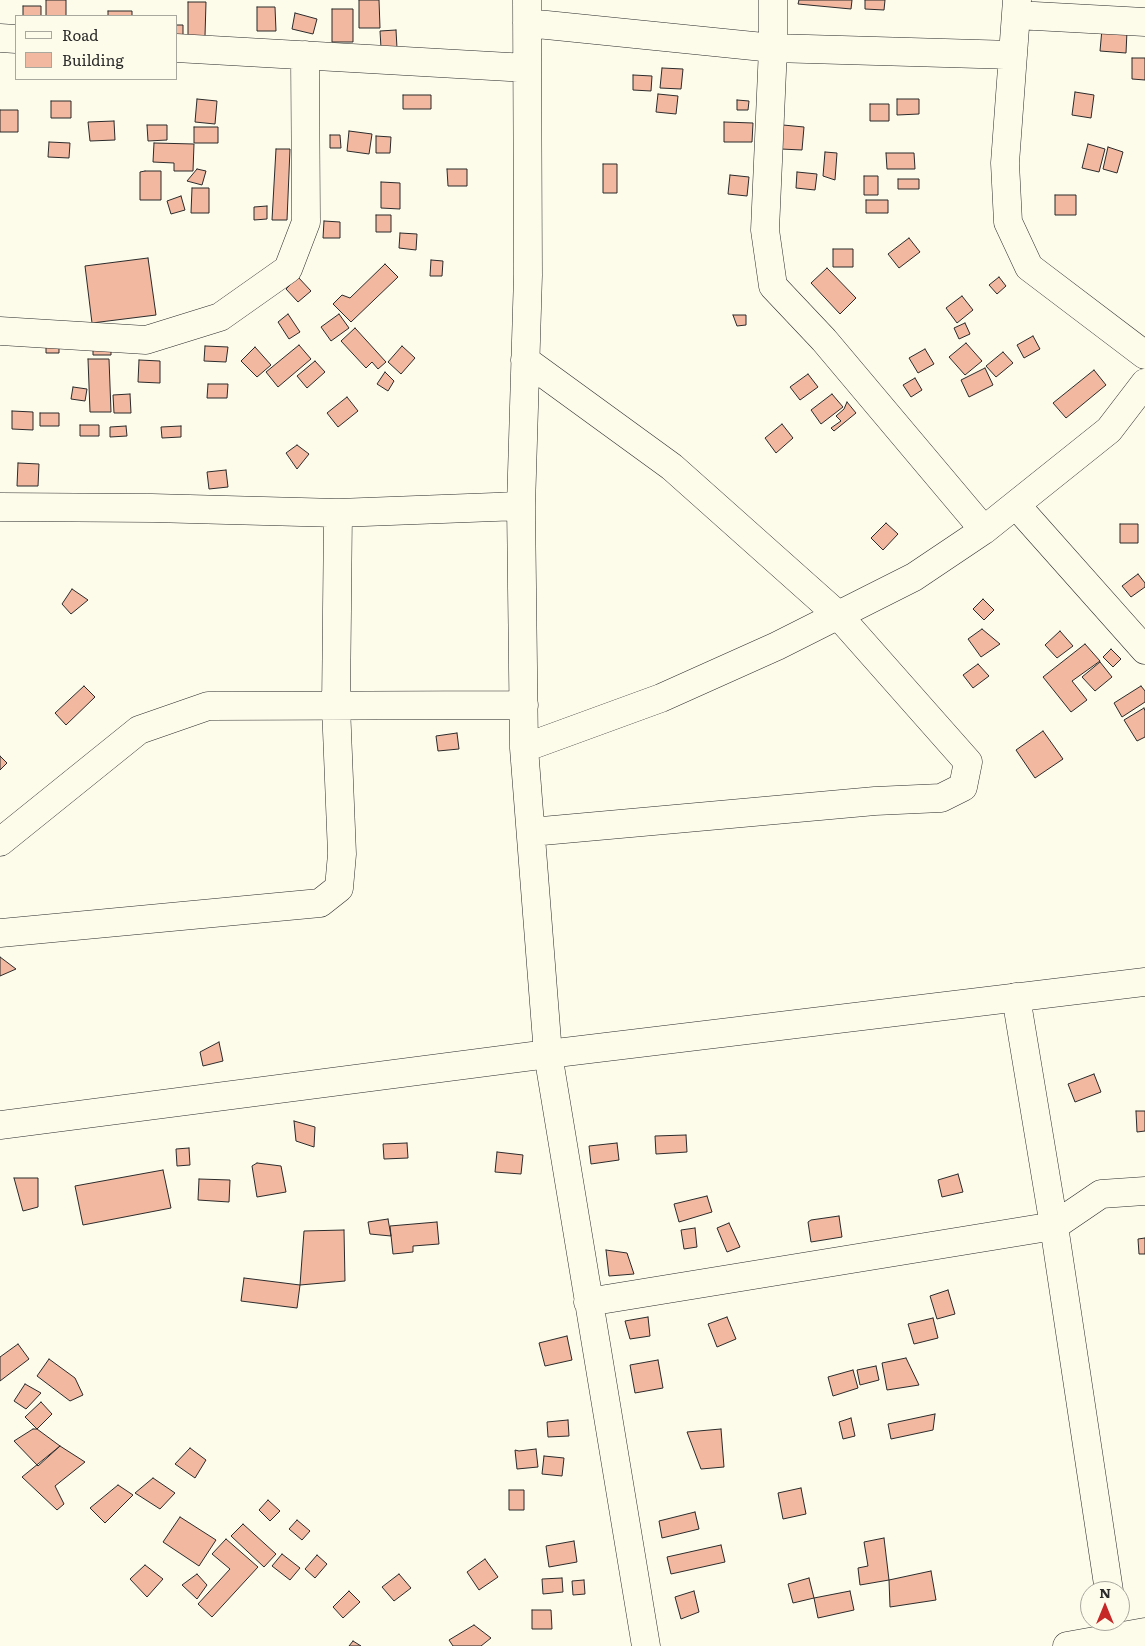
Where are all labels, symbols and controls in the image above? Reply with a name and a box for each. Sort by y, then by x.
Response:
legend [15,15,178,80]
text: Road [62,23,98,46]
text: Building [62,48,124,71]
north arrow [1080,1581,1130,1631]
text: N [1099,1582,1111,1602]

